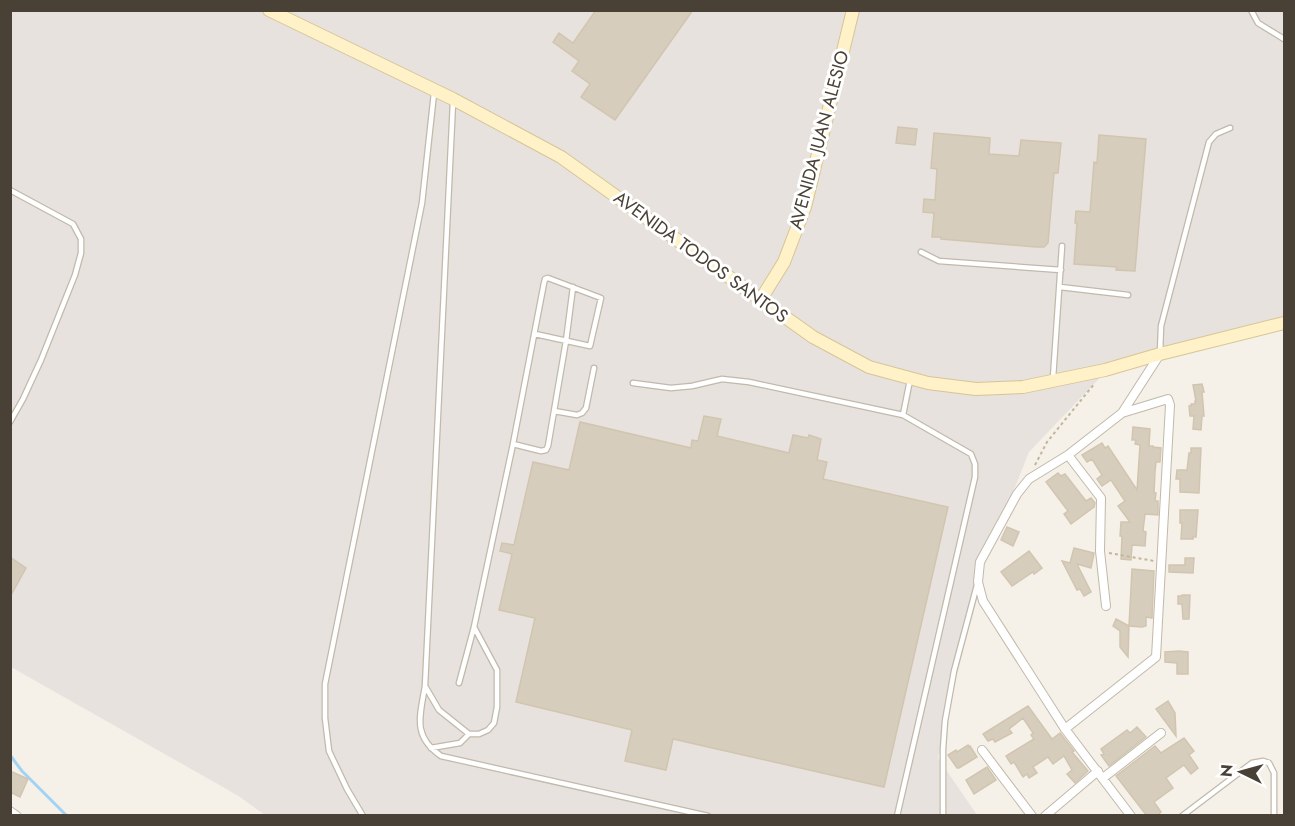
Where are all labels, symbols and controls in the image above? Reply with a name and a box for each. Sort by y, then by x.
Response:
street label: AVENIDA JUAN ALESIO [783,48,855,232]
street label: AVENIDA TODOS SANTOS [608,185,794,329]
north arrow [1211,742,1271,802]
text: N [1215,763,1239,778]

